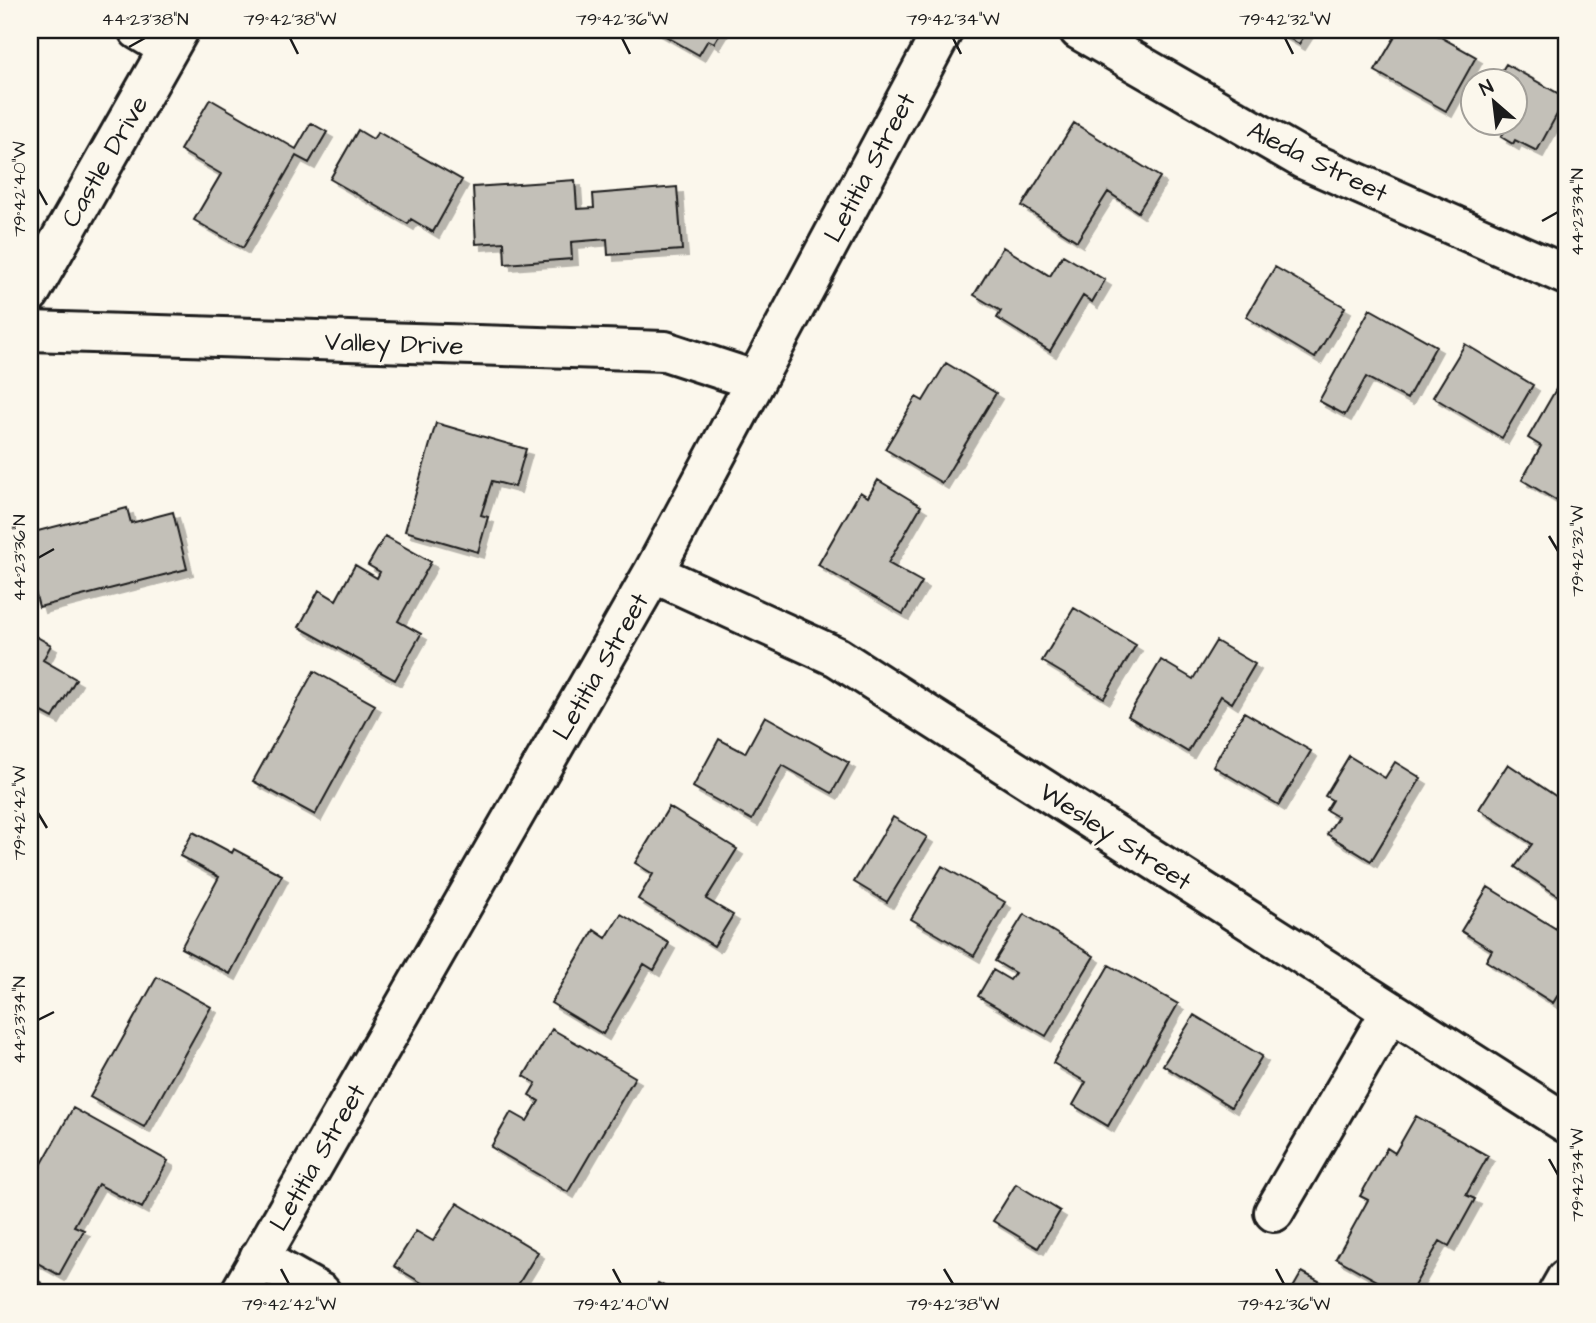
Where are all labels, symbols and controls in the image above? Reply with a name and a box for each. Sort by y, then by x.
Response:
text: 44°23'38"N [101,7,189,32]
text: 79°42'38"W [244,7,336,32]
text: 79°42'36"W [576,7,668,32]
text: 79°42'34"W [906,7,1000,32]
text: 79°42'32"W [1239,7,1331,32]
north arrow [1460,66,1530,136]
text: N [1475,74,1498,103]
street label: Letitia Street [815,86,925,249]
street label: Castle Drive [53,89,157,234]
street label: Aleda Street [1241,112,1394,212]
text: 79°42'40"W [7,141,32,237]
text: 44°23'34"N [1565,168,1590,256]
street label: Valley Drive [324,324,464,366]
text: 79°42'32"W [1565,505,1590,597]
text: 44°23'36"N [7,515,32,601]
street label: Letitia Street [544,586,658,747]
text: 79°42'42"W [7,766,32,860]
street label: Wesley Street [1031,774,1199,901]
text: 44°23'34"N [7,976,32,1064]
street label: Letitia Street [261,1077,375,1238]
text: 79°42'34"W [1565,1128,1590,1222]
text: 79°42'42"W [242,1292,336,1317]
text: 79°42'40"W [573,1292,669,1317]
text: 79°42'38"W [907,1292,999,1317]
text: 79°42'36"W [1238,1292,1330,1317]

